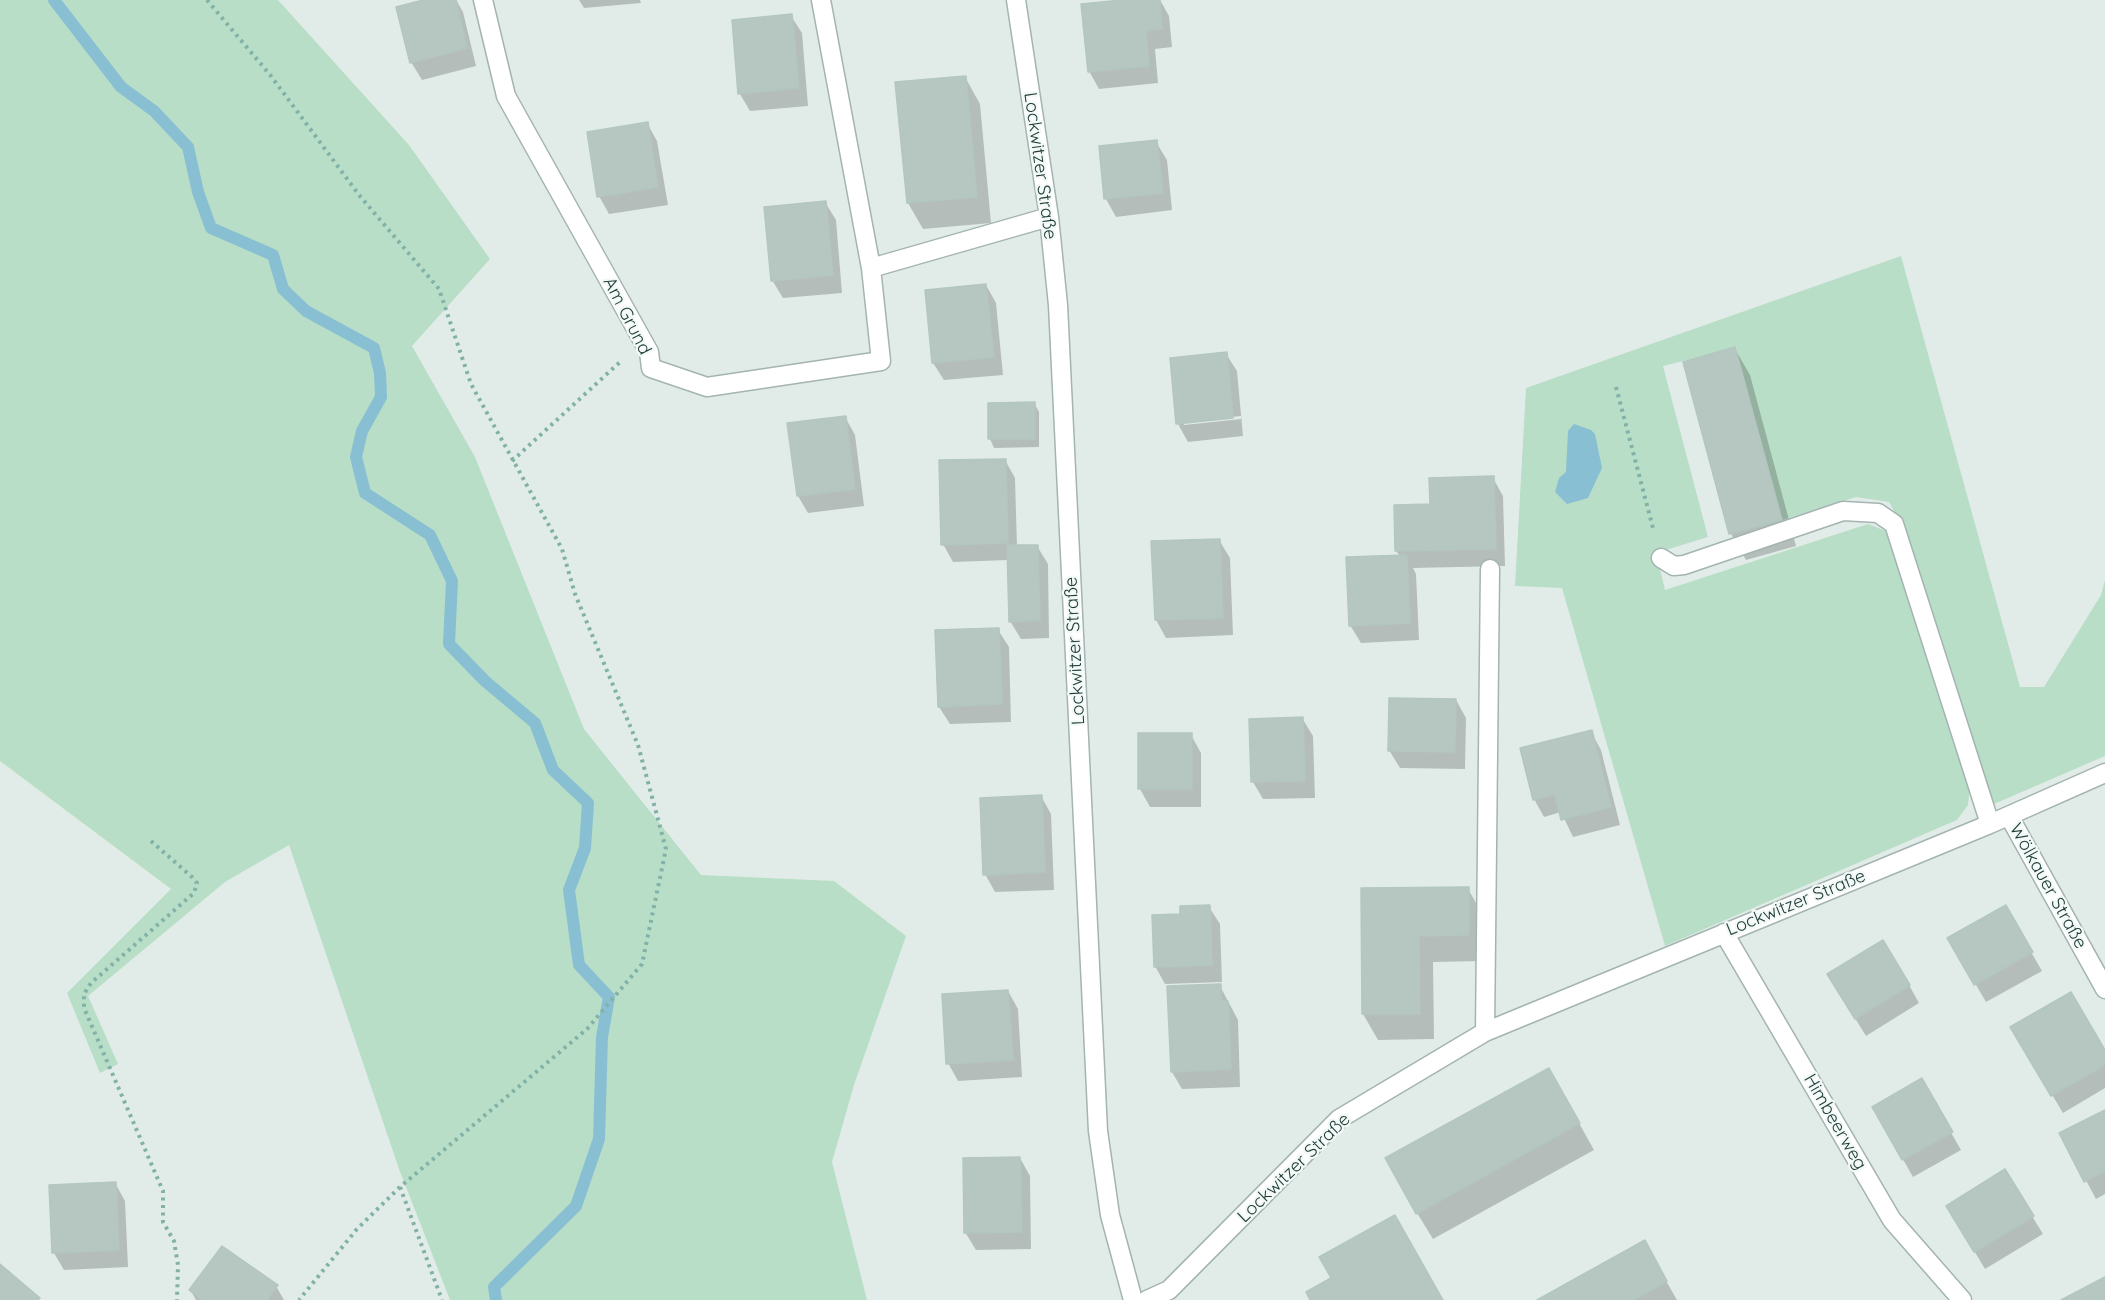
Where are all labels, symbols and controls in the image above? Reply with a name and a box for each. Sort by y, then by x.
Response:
street label: Lockwitzer Straße [1019,91,1061,241]
street label: Am Grund [598,274,656,358]
street label: Lockwitzer Straße [1060,576,1090,726]
street label: Wölkauer Straße [2005,820,2091,952]
street label: Lockwitzer Straße [1723,865,1869,941]
street label: Himbeerweg [1799,1070,1871,1174]
street label: Lockwitzer Straße [1233,1109,1355,1227]

